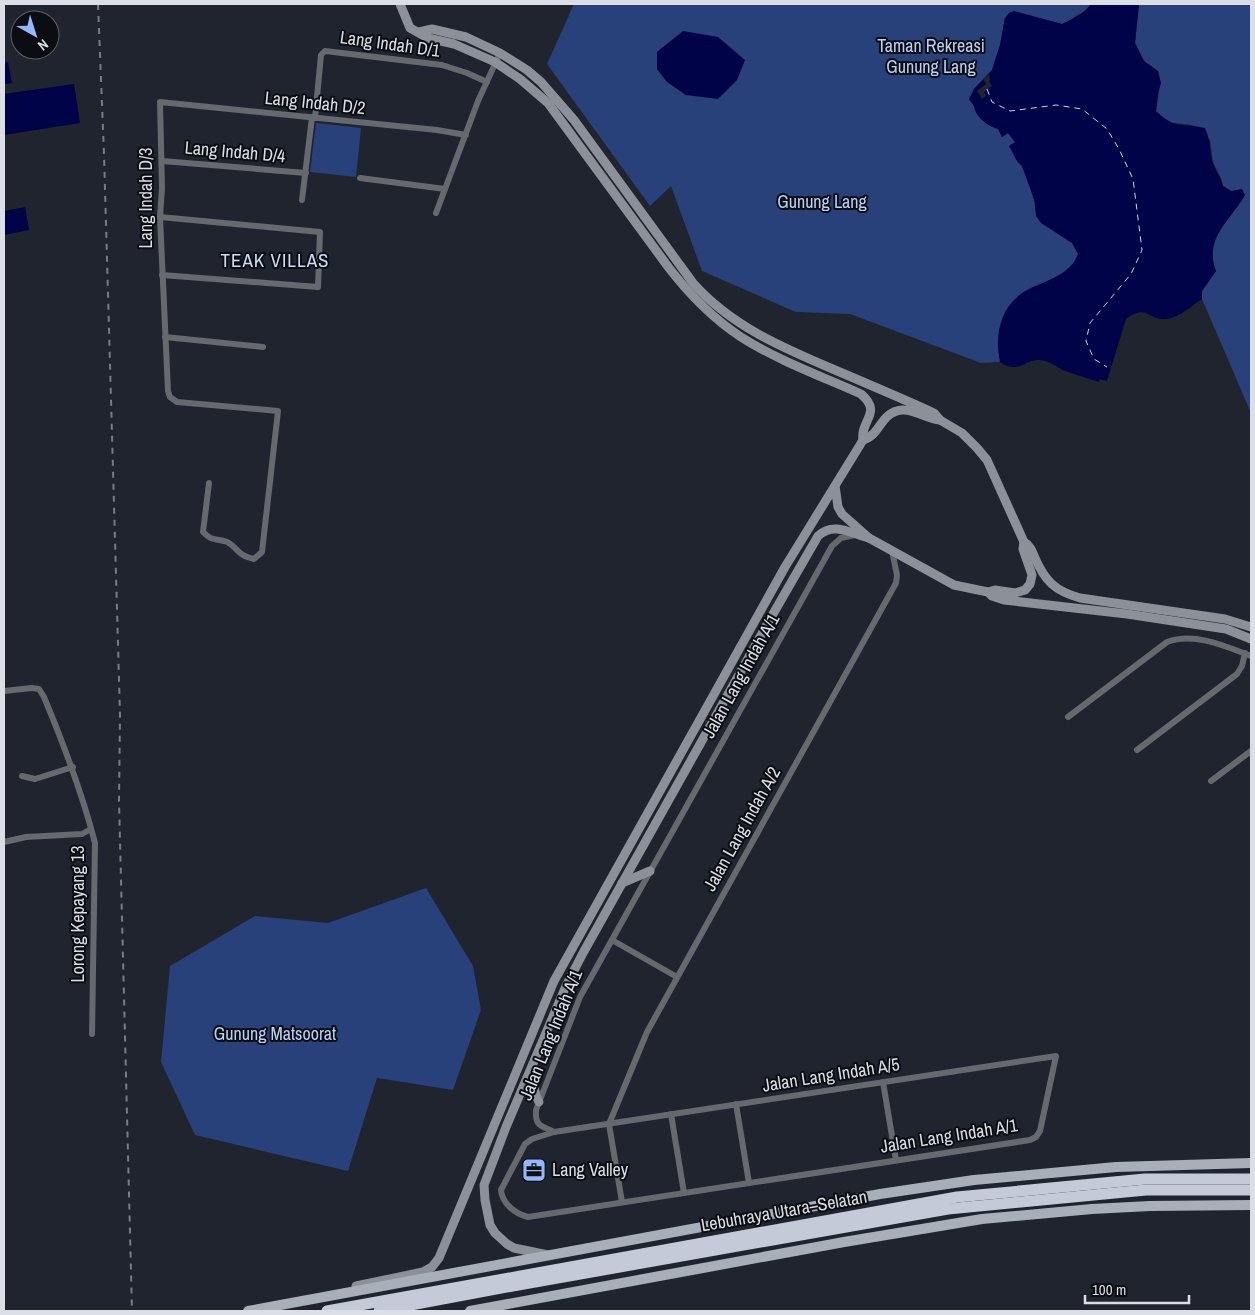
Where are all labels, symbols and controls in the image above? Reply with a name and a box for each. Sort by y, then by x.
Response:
north arrow [10,10,60,60]
street label: Lang Indah D/1 [338,24,443,63]
park label: Taman Rekreasi Gunung Lang [877,33,985,79]
text: N [34,35,52,55]
street label: Lang Indah D/2 [264,85,367,120]
street label: Lang Indah D/4 [184,135,286,168]
street label: Lang Indah D/3 [133,148,158,248]
park label: Gunung Lang [777,189,868,214]
district label: TEAK VILLAS [221,247,329,273]
street label: Jalan Lang Indah A/1 [696,608,785,742]
street label: Jalan Lang Indah A/2 [697,762,786,895]
street label: Lorong Kepayang 13 [65,845,90,983]
street label: Jalan Lang Indah A/1 [513,965,588,1104]
park label: Gunung Matsoorat [214,1021,336,1046]
street label: Jalan Lang Indah A/5 [760,1051,901,1098]
street label: Jalan Lang Indah A/1 [878,1112,1020,1159]
office icon: Lang Valley [521,1157,547,1183]
place label: Lang Valley [552,1157,629,1182]
street label: Lebuhraya Utara–Selatan [699,1184,869,1237]
scale bar [1085,1272,1189,1304]
text: 100 m [1092,1279,1126,1300]

